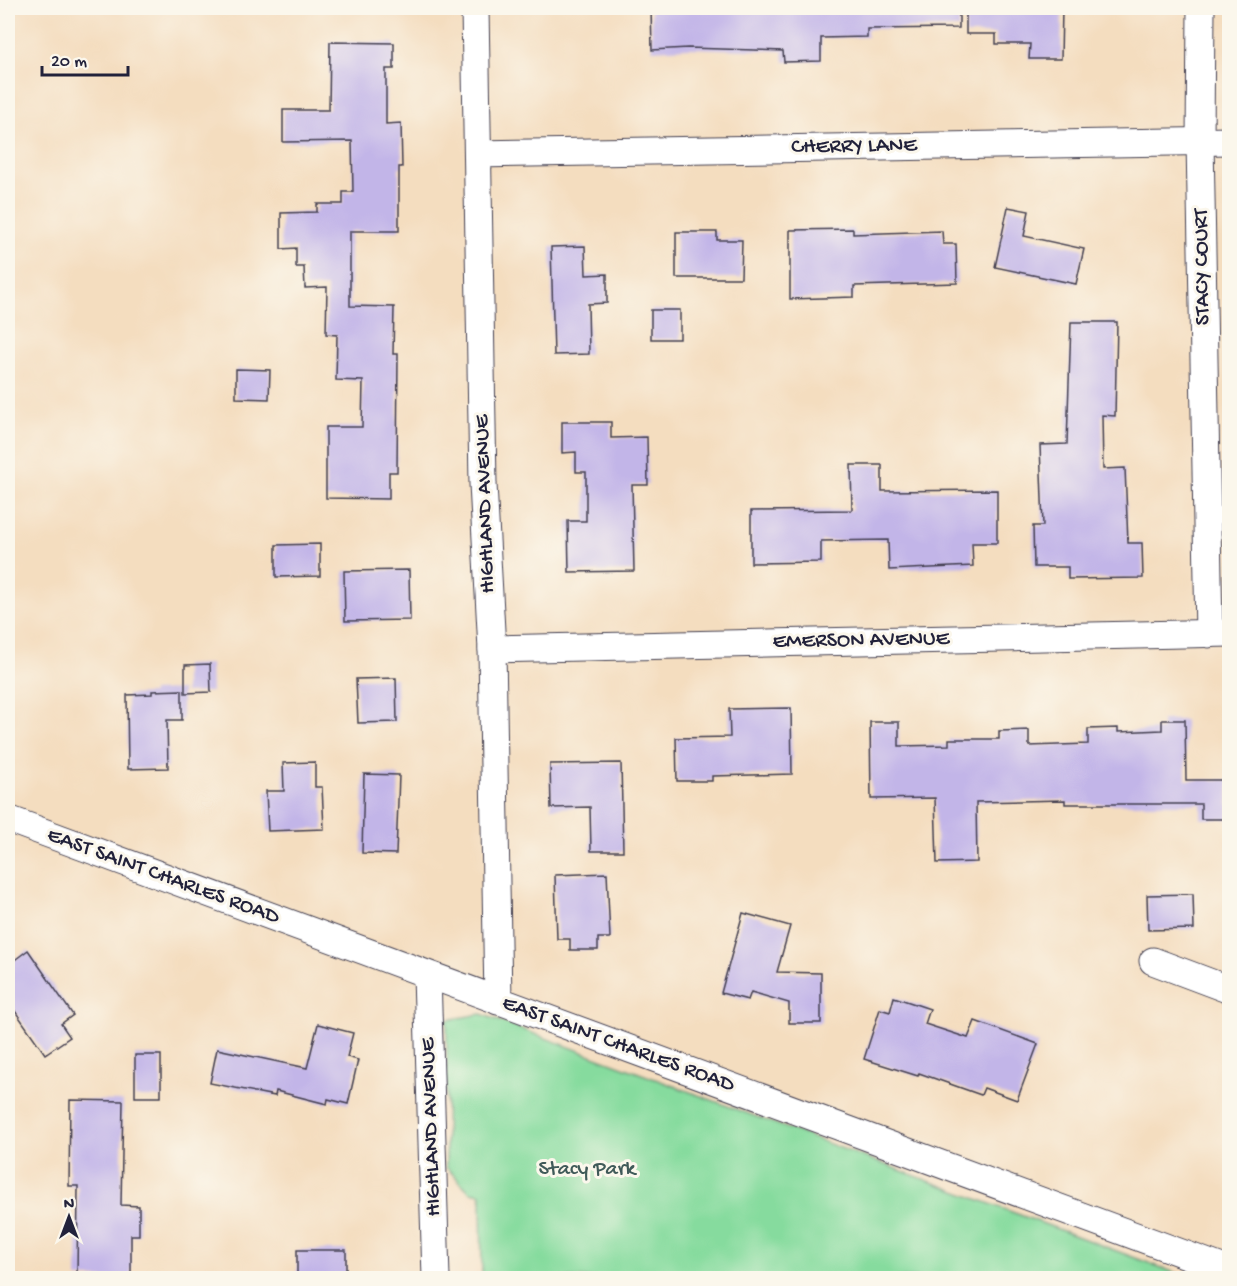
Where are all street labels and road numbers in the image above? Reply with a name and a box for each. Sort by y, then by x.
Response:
street label: CHERRY LANE [791,133,918,161]
street label: STACY COURT [1189,207,1217,326]
street label: HIGHLAND AVENUE [470,413,502,594]
street label: EMERSON AVENUE [772,626,951,656]
street label: EAST SAINT CHARLES ROAD [43,823,283,931]
street label: EAST SAINT CHARLES ROAD [498,991,738,1099]
street label: HIGHLAND AVENUE [416,1036,448,1217]

